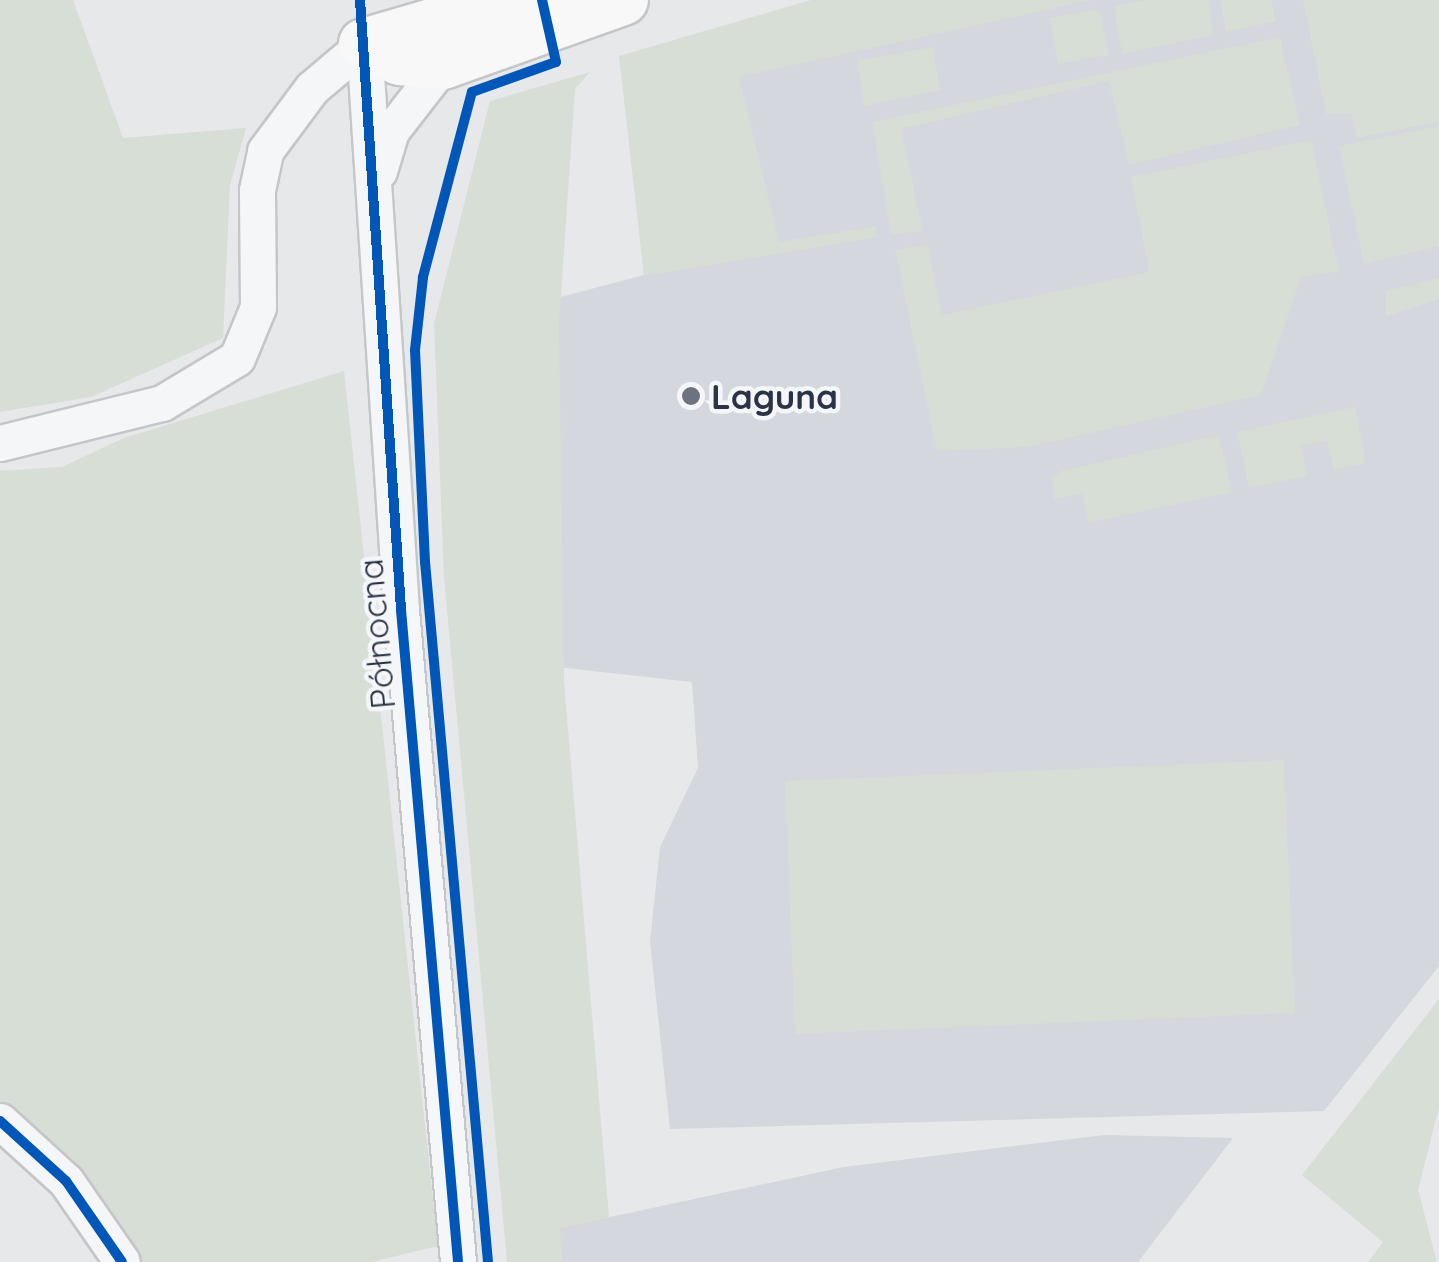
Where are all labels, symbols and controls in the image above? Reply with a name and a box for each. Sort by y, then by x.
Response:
place label: Laguna [711,375,838,417]
marker: Laguna [680,385,702,407]
street label: Północna [348,557,404,711]

